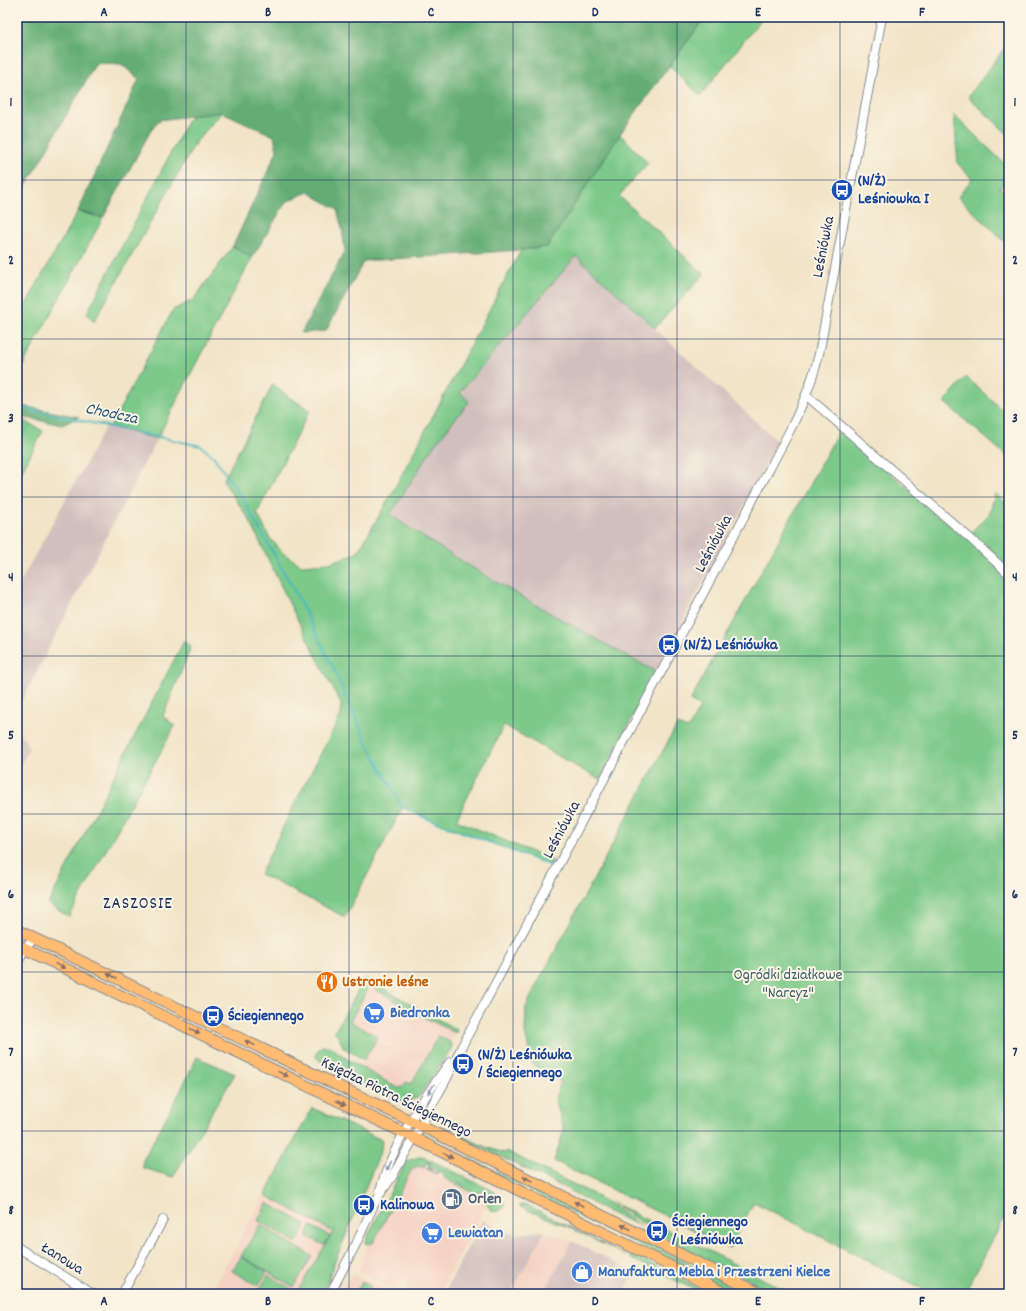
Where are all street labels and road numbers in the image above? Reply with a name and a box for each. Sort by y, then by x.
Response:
street label: Leśniówka [807,214,841,280]
street label: Leśniówka [689,511,739,577]
street label: Leśniówka [537,797,587,863]
street label: Księdza Piotra Ściegiennego [317,1051,475,1145]
street label: Łanowa [35,1236,88,1281]

